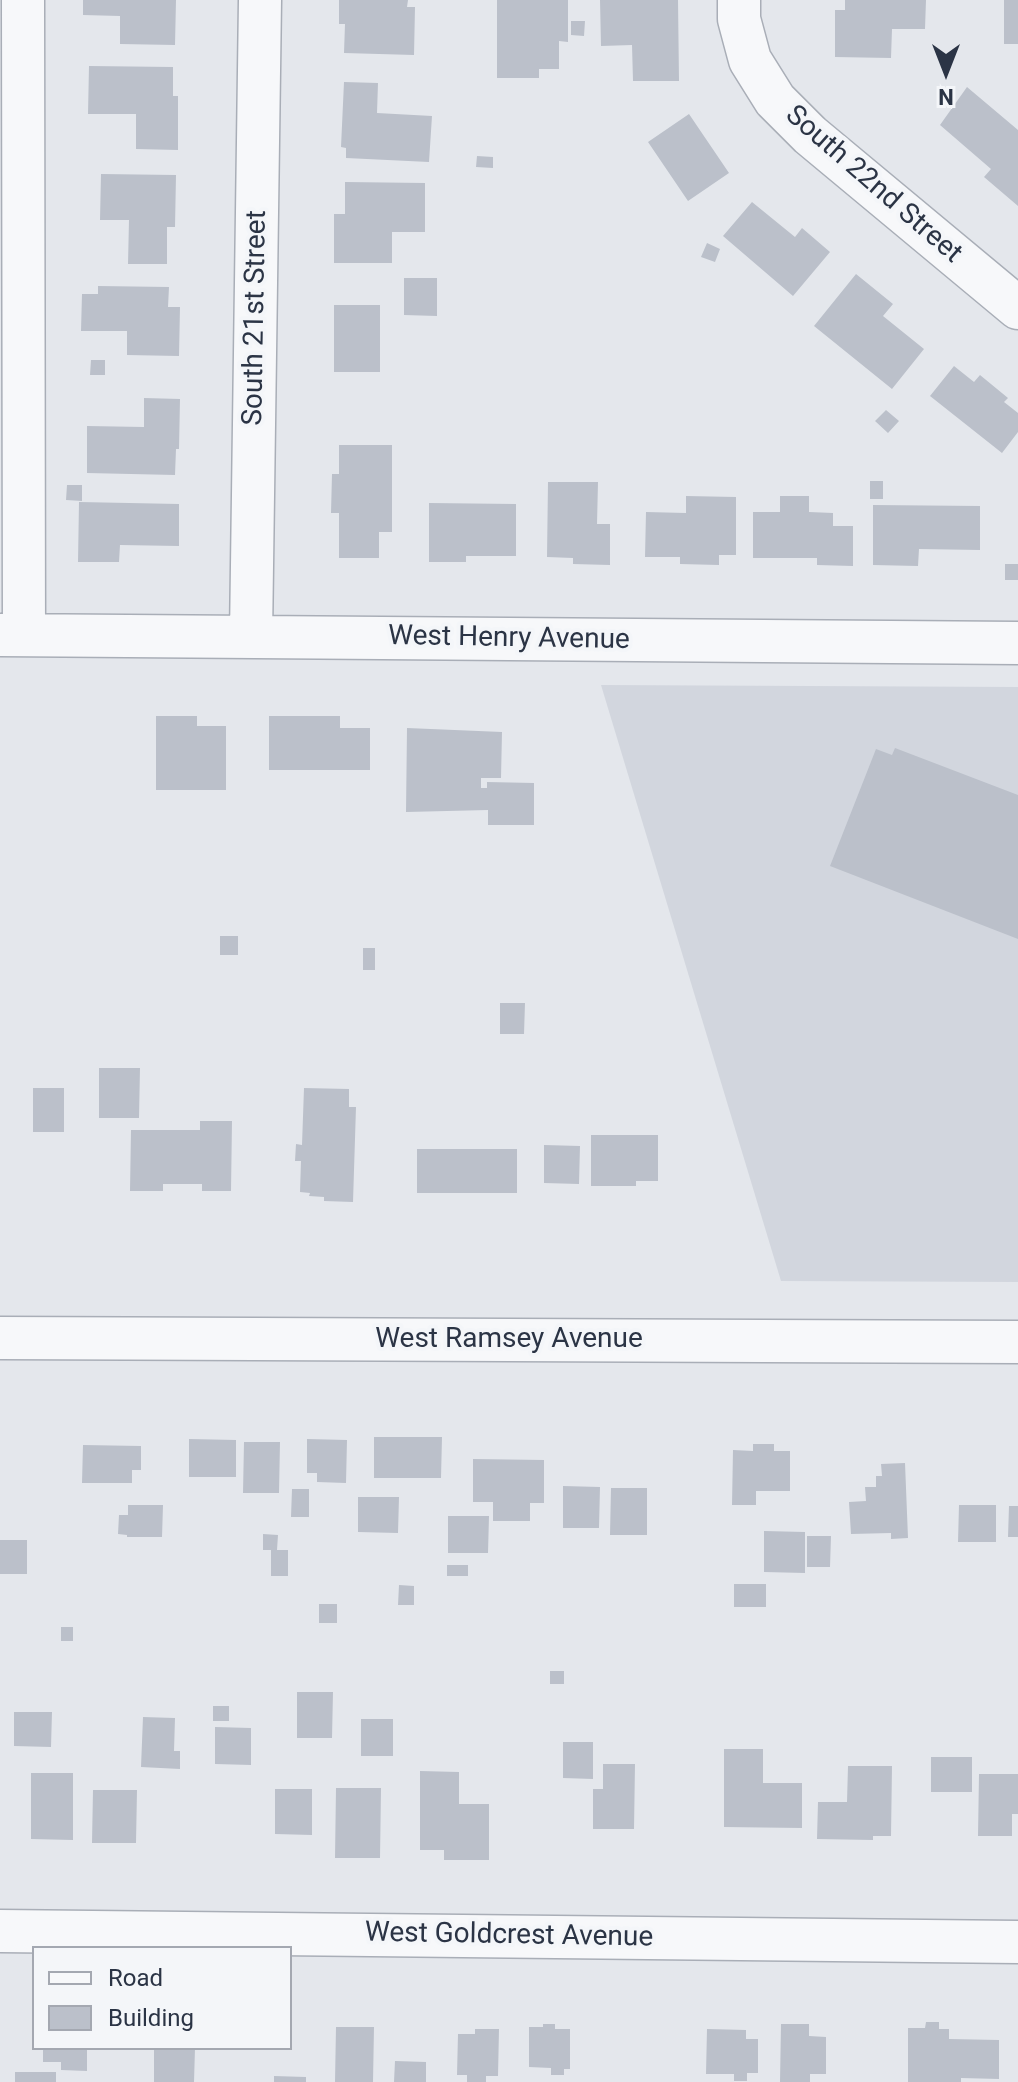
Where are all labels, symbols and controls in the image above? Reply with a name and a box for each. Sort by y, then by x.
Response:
north arrow [906,32,986,112]
text: N [938,84,954,109]
street label: South 22nd Street [778,99,968,271]
street label: South 21st Street [237,210,275,426]
street label: West Henry Avenue [388,620,630,658]
street label: West Ramsey Avenue [375,1323,643,1357]
street label: West Goldcrest Avenue [365,1917,653,1955]
legend [32,1946,292,2050]
text: Road [108,1964,163,1992]
text: Building [108,2004,194,2032]

